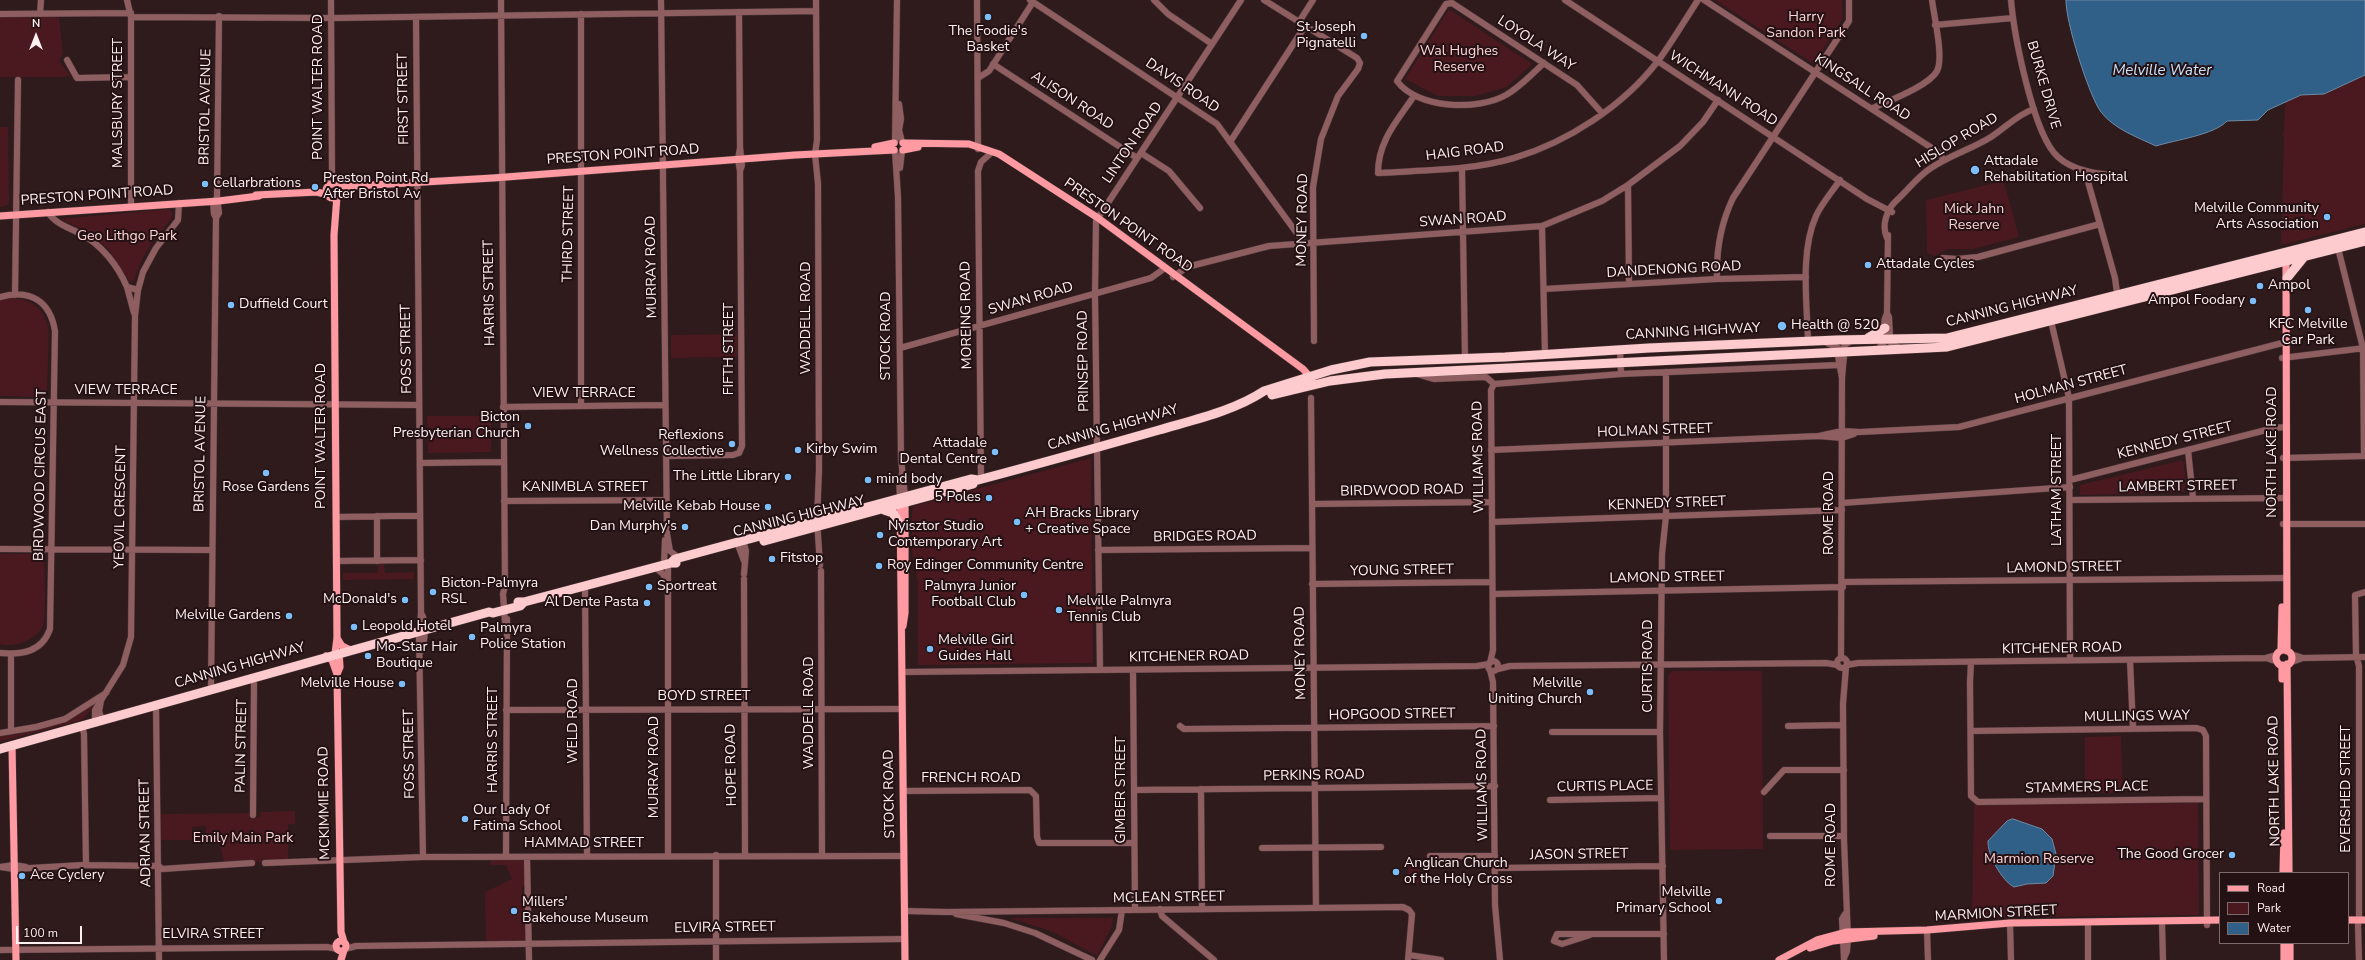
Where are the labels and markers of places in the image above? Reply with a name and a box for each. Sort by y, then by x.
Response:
marker: The Foodie's Basket [983,12,993,22]
place label: St Joseph Pignatelli [1296,20,1356,52]
place label: The Foodie's Basket [948,24,1028,56]
marker: St Joseph Pignatelli [1359,31,1369,41]
place label: Attadale Rehabilitation Hospital [1984,154,2128,186]
marker: Attadale Rehabilitation Hospital [1969,164,1981,176]
place label: Preston Point Rd After Bristol Av [323,171,428,204]
place label: Cellarbrations [213,176,301,192]
marker: Cellarbrations [200,179,210,189]
marker: Preston Point Rd After Bristol Av [310,182,320,192]
place label: Melville Community Arts Association [2194,201,2319,234]
marker: Melville Community Arts Association [2322,212,2332,222]
place label: Attadale Cycles [1876,257,1975,273]
marker: Attadale Cycles [1863,260,1873,270]
place label: Ampol [2268,278,2310,294]
marker: Ampol [2255,281,2265,291]
place label: Ampol Foodary [2148,293,2245,309]
marker: Ampol Foodary [2248,296,2258,306]
place label: Duffield Court [239,297,328,313]
marker: Duffield Court [226,300,236,310]
marker: KFC Melville Car Park [2303,305,2313,315]
place label: KFC Melville Car Park [2269,317,2347,350]
place label: Health @ 520 [1791,318,1879,334]
marker: Health @ 520 [1776,320,1788,332]
place label: Bicton Presbyterian Church [393,410,520,442]
marker: Bicton Presbyterian Church [523,421,533,431]
place label: Reflexions Wellness Collective [600,428,724,460]
place label: Attadale Dental Centre [900,436,987,468]
marker: Reflexions Wellness Collective [727,439,737,449]
place label: Kirby Swim [806,442,877,458]
marker: Kirby Swim [793,445,803,455]
marker: Attadale Dental Centre [990,447,1000,457]
marker: Rose Gardens [261,468,271,478]
place label: The Little Library [673,469,780,485]
marker: The Little Library [783,472,793,482]
place label: mind body [876,472,942,488]
marker: mind body [863,475,873,485]
place label: Rose Gardens [222,480,310,496]
place label: 5 Poles [934,490,981,506]
marker: 5 Poles [984,493,994,503]
place label: Melville Kebab House [623,499,760,515]
marker: Melville Kebab House [763,502,773,512]
place label: AH Bracks Library + Creative Space [1025,506,1139,538]
marker: AH Bracks Library + Creative Space [1012,517,1022,527]
place label: Dan Murphy's [590,519,677,535]
place label: Nyisztor Studio Contemporary Art [888,519,1002,552]
marker: Dan Murphy's [680,522,690,532]
marker: Nyisztor Studio Contemporary Art [875,530,885,540]
place label: Fitstop [780,551,823,567]
marker: Fitstop [767,554,777,564]
place label: Roy Edinger Community Centre [887,558,1084,574]
marker: Roy Edinger Community Centre [874,561,884,571]
place label: Bicton-Palmyra RSL [441,576,538,608]
place label: Sportreat [657,579,717,595]
place label: Palmyra Junior Football Club [924,579,1016,612]
marker: Sportreat [644,582,654,592]
marker: Bicton-Palmyra RSL [428,587,438,597]
marker: Palmyra Junior Football Club [1019,590,1029,600]
place label: McDonald's [323,592,397,608]
place label: Melville Palmyra Tennis Club [1067,594,1172,626]
marker: McDonald's [400,595,410,605]
place label: Al Dente Pasta [544,595,639,611]
marker: Al Dente Pasta [642,598,652,608]
marker: Melville Palmyra Tennis Club [1054,605,1064,615]
place label: Melville Gardens [175,608,281,624]
marker: Melville Gardens [284,611,294,621]
place label: Leopold Hotel [362,619,451,635]
place label: Palmyra Police Station [480,621,566,654]
marker: Leopold Hotel [349,622,359,632]
marker: Palmyra Police Station [467,632,477,642]
place label: Melville Girl Guides Hall [938,633,1014,666]
place label: Mo-Star Hair Boutique [376,640,457,672]
marker: Melville Girl Guides Hall [925,644,935,654]
marker: Mo-Star Hair Boutique [363,651,373,661]
place label: Melville House [300,676,394,692]
place label: Melville Uniting Church [1488,676,1582,708]
marker: Melville House [397,679,407,689]
marker: Melville Uniting Church [1585,687,1595,697]
place label: Our Lady Of Fatima School [473,803,562,836]
marker: Our Lady Of Fatima School [460,814,470,824]
place label: The Good Grocer [2117,847,2224,863]
marker: The Good Grocer [2227,850,2237,860]
place label: Anglican Church of the Holy Cross [1404,856,1513,888]
marker: Anglican Church of the Holy Cross [1391,867,1401,877]
place label: Ace Cyclery [30,868,104,884]
marker: Ace Cyclery [17,871,27,881]
place label: Melville Primary School [1616,885,1711,918]
place label: Millers' Bakehouse Museum [522,895,648,928]
marker: Melville Primary School [1714,896,1724,906]
marker: Millers' Bakehouse Museum [509,906,519,916]

